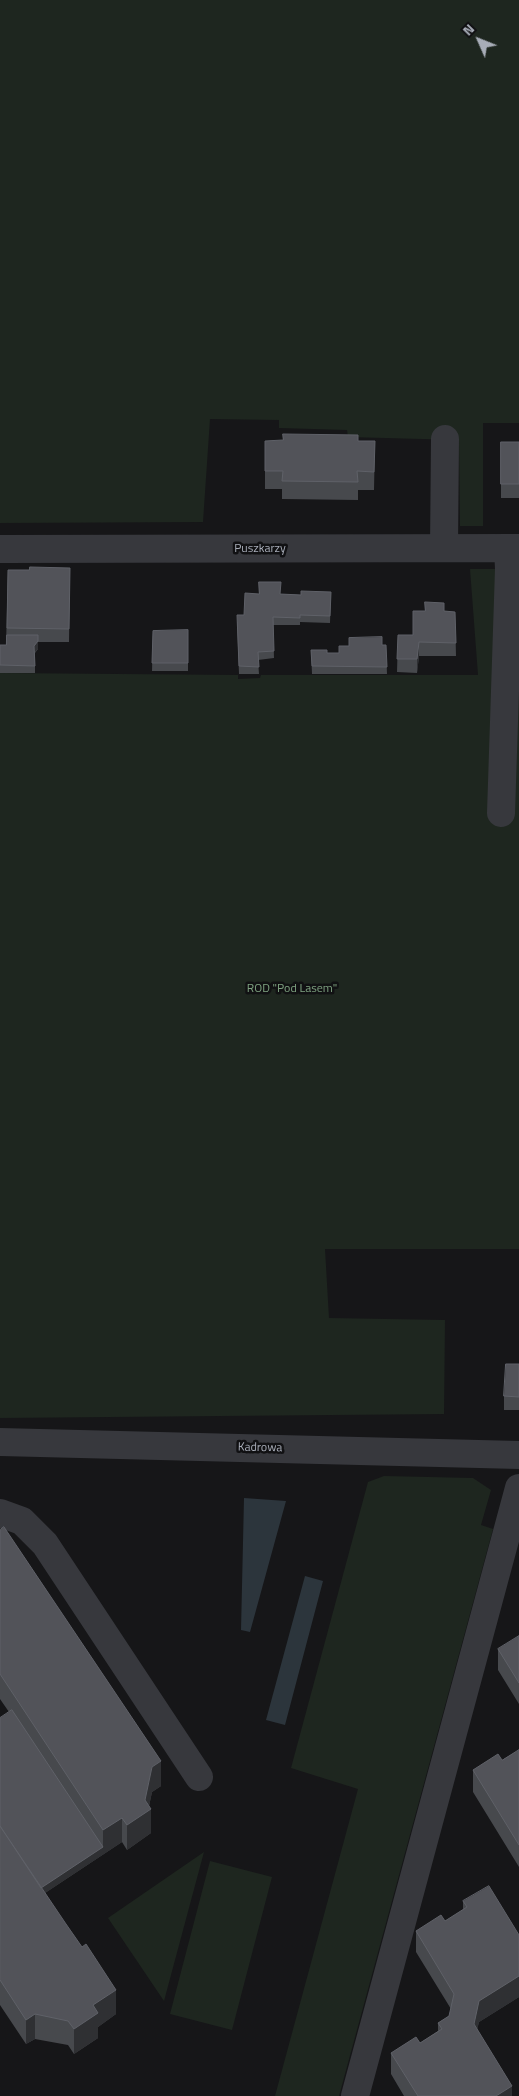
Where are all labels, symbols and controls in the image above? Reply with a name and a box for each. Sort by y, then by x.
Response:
north arrow [454,15,504,65]
text: N [457,18,479,40]
street label: Puszkarzy [234,542,286,556]
park label: ROD "Pod Lasem" [247,982,337,996]
street label: Kadrowa [238,1440,282,1456]

